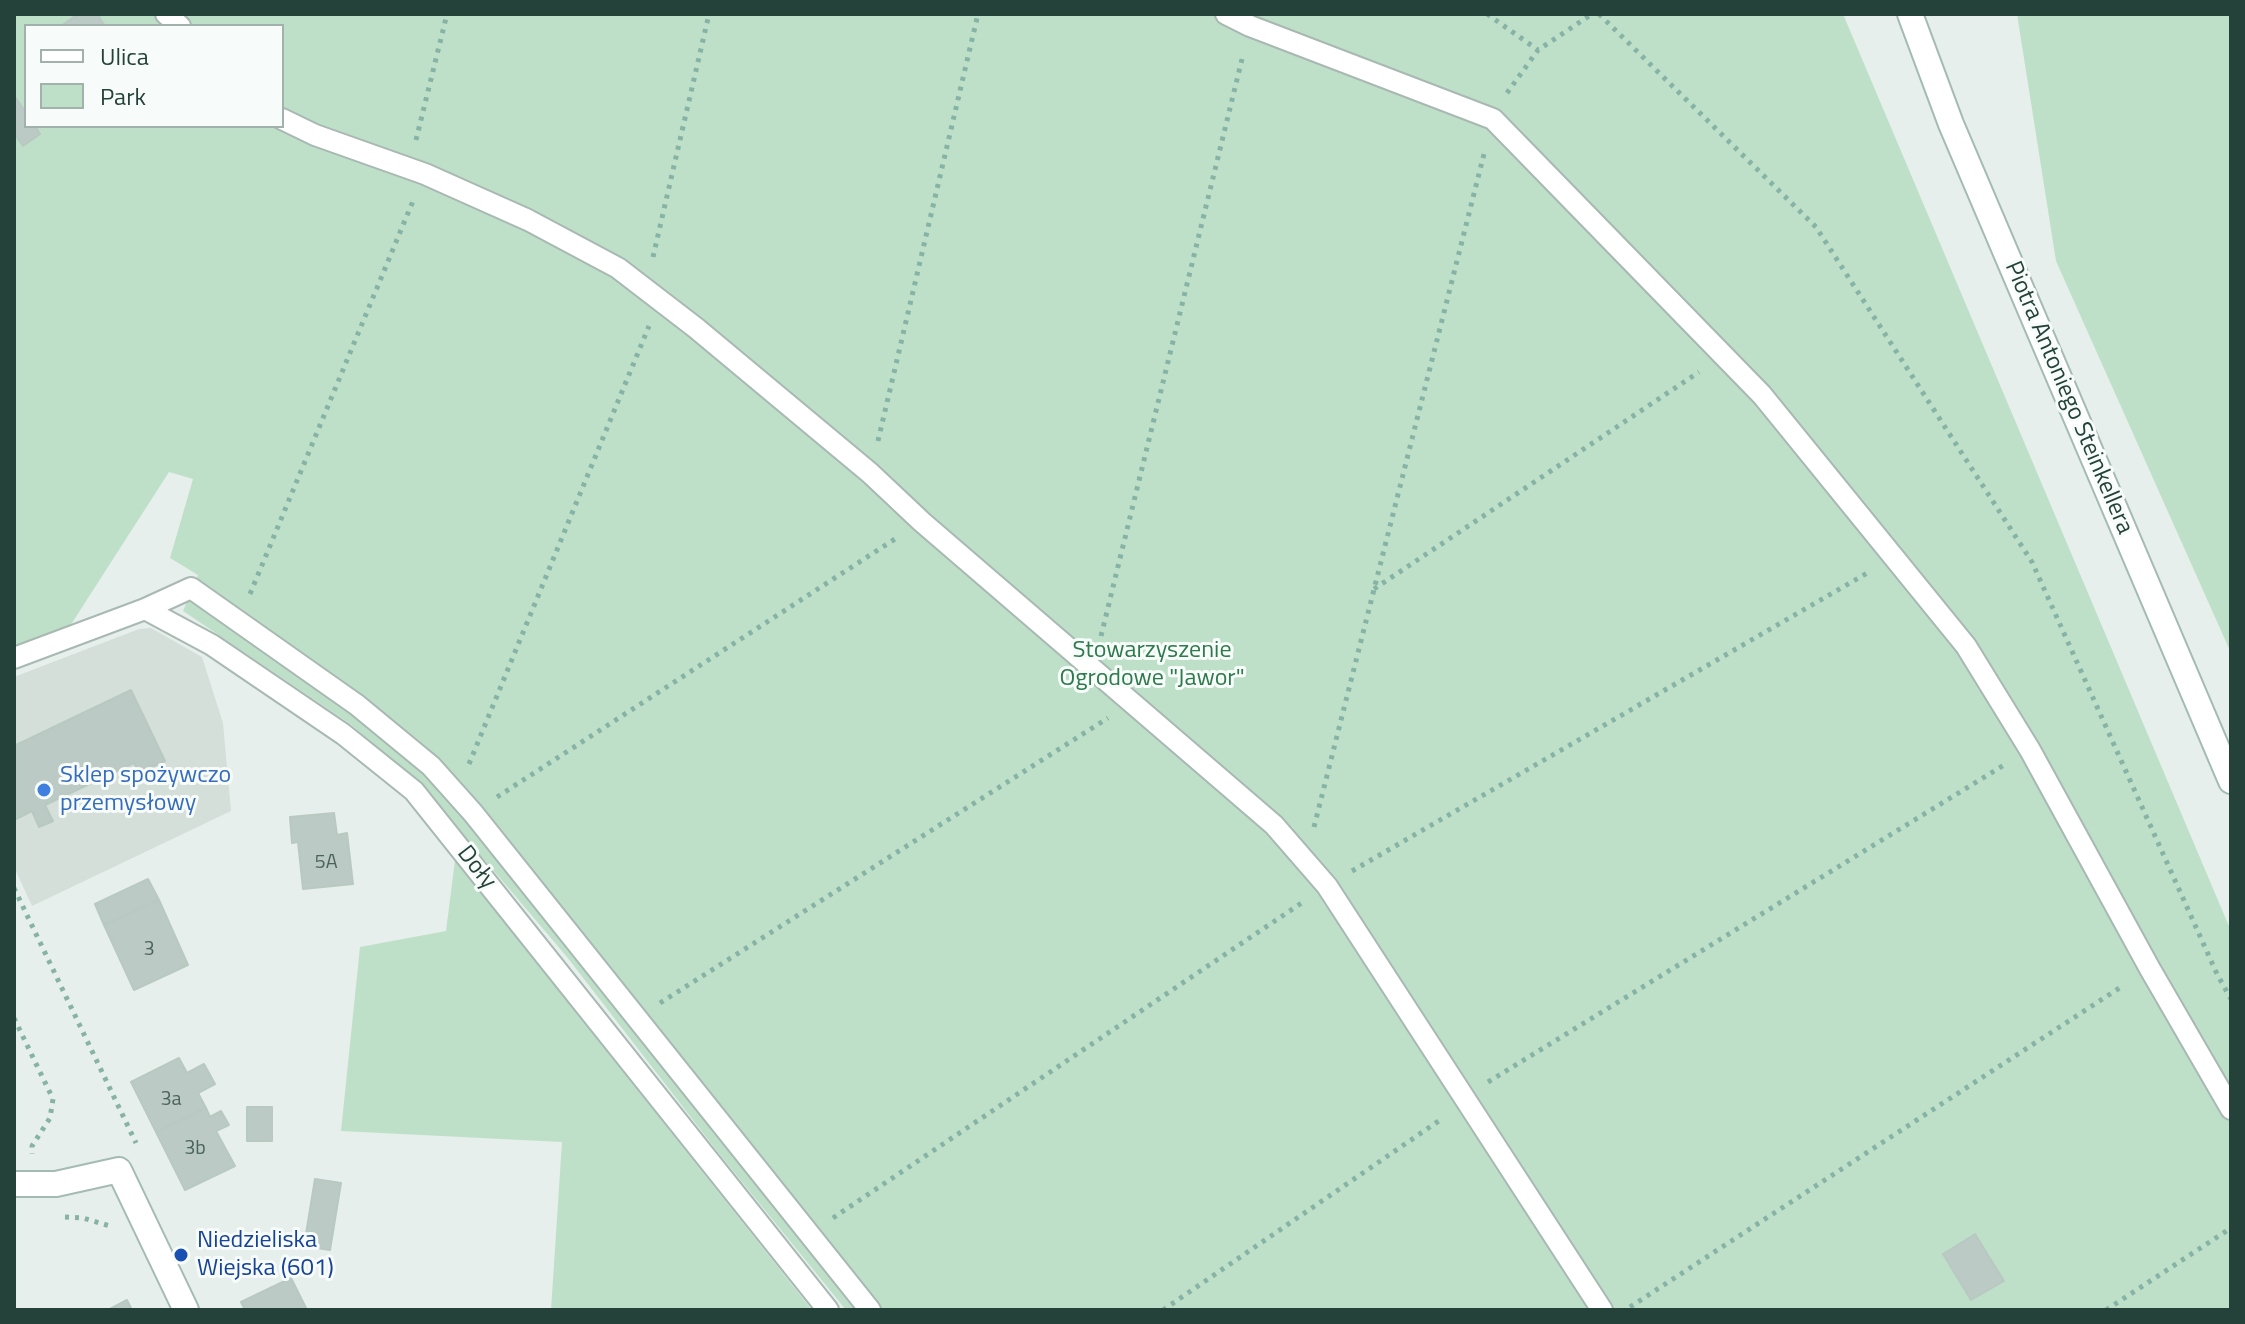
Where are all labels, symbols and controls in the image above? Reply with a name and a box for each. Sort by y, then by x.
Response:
legend [24,24,284,128]
text: Ulica [100,38,149,74]
text: Park [100,78,146,114]
street label: Piotra Antoniego Steinkellera [1997,257,2139,539]
park label: Stowarzyszenie Ogrodowe "Jawor" [1059,637,1245,693]
place label: Sklep spożywczo przemysłowy [60,762,231,818]
marker: Sklep spożywczo przemysłowy [35,781,53,799]
street label: Doły [450,841,502,895]
house number: 5A [314,851,338,875]
house number: 3 [143,938,155,962]
house number: 3a [160,1088,182,1112]
house number: 3b [184,1137,206,1161]
place label: Niedzieliska Wiejska (601) [197,1227,334,1283]
marker: Niedzieliska Wiejska (601) [172,1246,190,1264]

